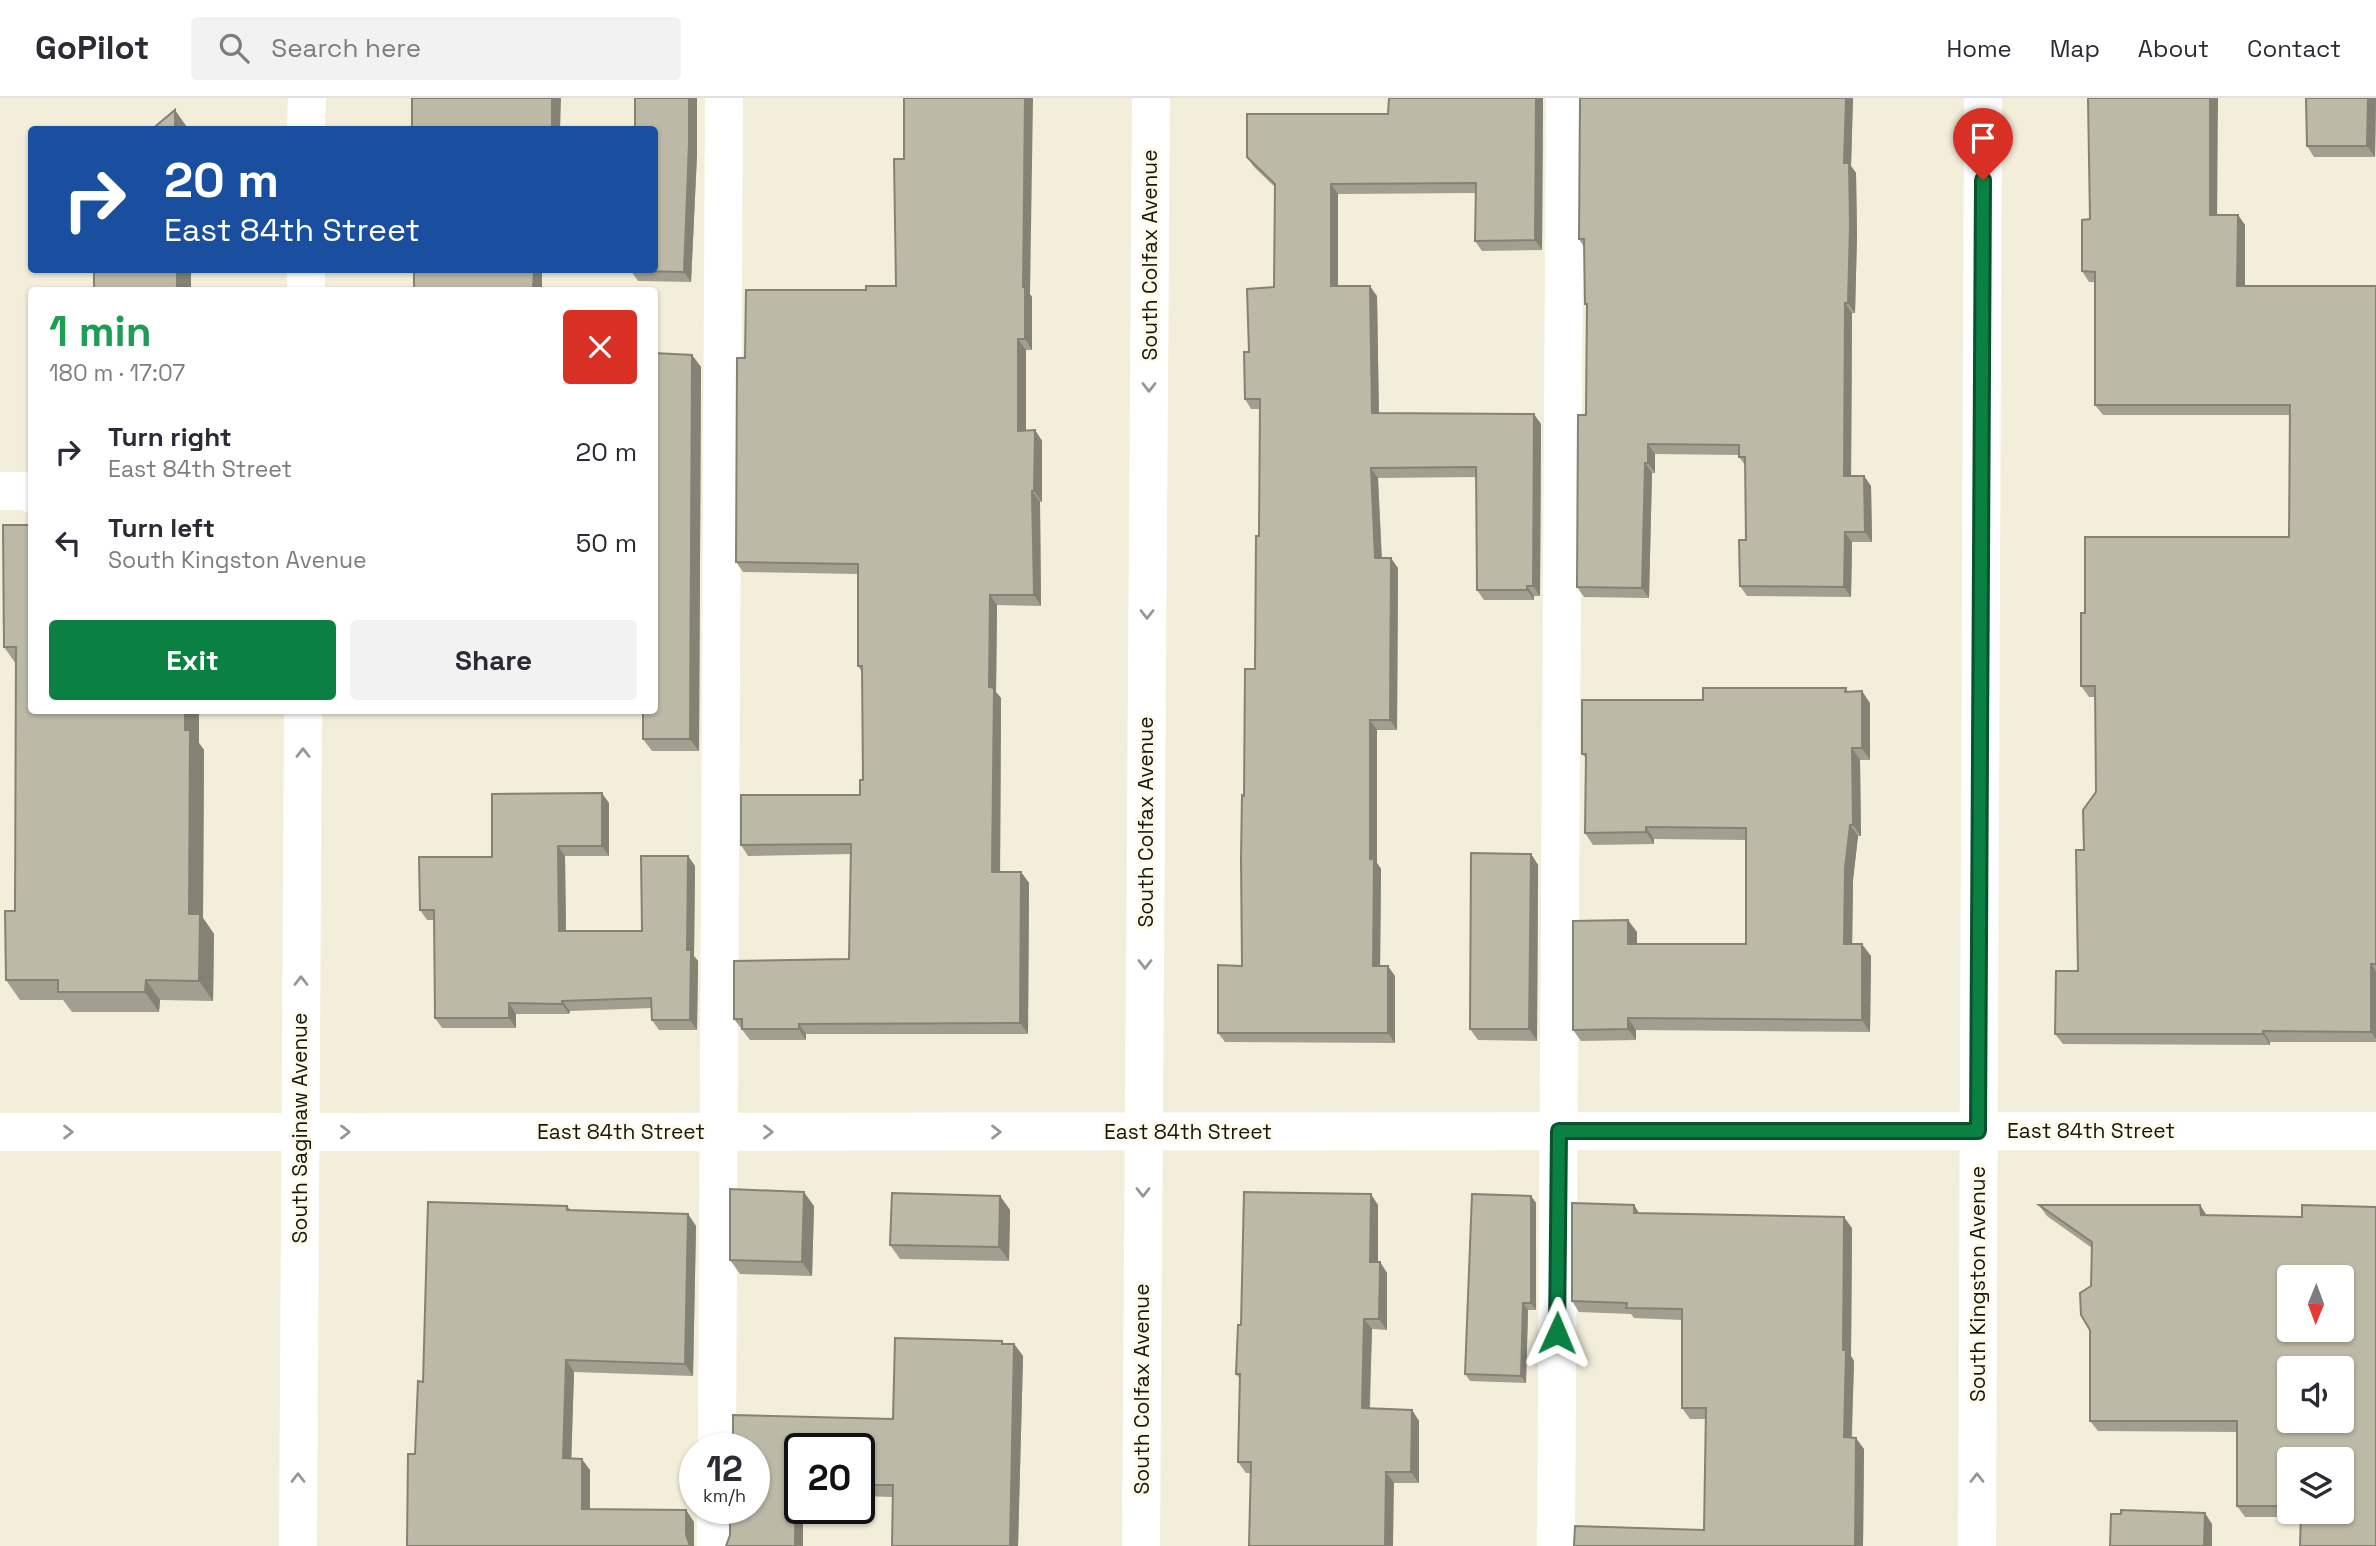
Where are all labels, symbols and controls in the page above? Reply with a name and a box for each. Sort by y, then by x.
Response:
search box [191,17,681,80]
text: GoPilot [35,27,149,69]
icon: search [215,29,253,67]
text: Search here [271,31,421,65]
text: Home [1946,33,2012,64]
text: Map [2050,33,2100,64]
text: About [2138,33,2209,64]
text: Contact [2247,33,2341,64]
pin [1953,108,2013,180]
icon: arrive [1964,119,2002,157]
text: 20 m [164,149,279,211]
street label: South Colfax Avenue [1136,149,1163,361]
icon: right [49,154,140,245]
text: East 84th Street [164,210,420,250]
text: 1 min [49,305,152,358]
button: close [563,310,637,384]
text: 180 m · 17:07 [49,358,185,388]
one-way arrow [1141,382,1157,392]
text: Turn right [108,420,232,454]
icon: right [49,433,87,471]
text: 20 m [576,435,637,469]
text: East 84th Street [108,454,292,484]
text: Turn left [108,511,215,545]
icon: left [49,524,87,562]
text: 50 m [576,526,637,560]
text: South Kingston Avenue [108,545,367,575]
one-way arrow [1140,609,1155,620]
button: Exit [49,620,336,700]
button: Share [350,620,637,700]
street label: South Colfax Avenue [1132,716,1159,928]
one-way arrow [295,748,311,758]
one-way arrow [1137,959,1153,970]
one-way arrow [293,975,309,986]
street label: South Saginaw Avenue [286,1013,313,1243]
street label: East 84th Street [2007,1117,2175,1144]
street label: East 84th Street [537,1118,705,1145]
street label: East 84th Street [1104,1118,1272,1145]
one-way arrow [63,1124,74,1140]
one-way arrow [340,1124,350,1140]
one-way arrow [763,1124,774,1140]
one-way arrow [991,1124,1001,1140]
street label: South Kingston Avenue [1964,1166,1991,1402]
one-way arrow [1135,1187,1151,1197]
north arrow [2277,1265,2354,1342]
map controls [2277,1265,2354,1524]
street label: South Colfax Avenue [1128,1283,1155,1495]
position arrow [1520,1296,1594,1370]
button: sound [2277,1356,2354,1433]
speed limit sign: 20 [784,1433,875,1524]
text: 12 [706,1447,743,1491]
button: layers [2277,1447,2354,1524]
one-way arrow [290,1472,306,1483]
one-way arrow [1969,1472,1985,1483]
text: km/h [703,1484,746,1507]

